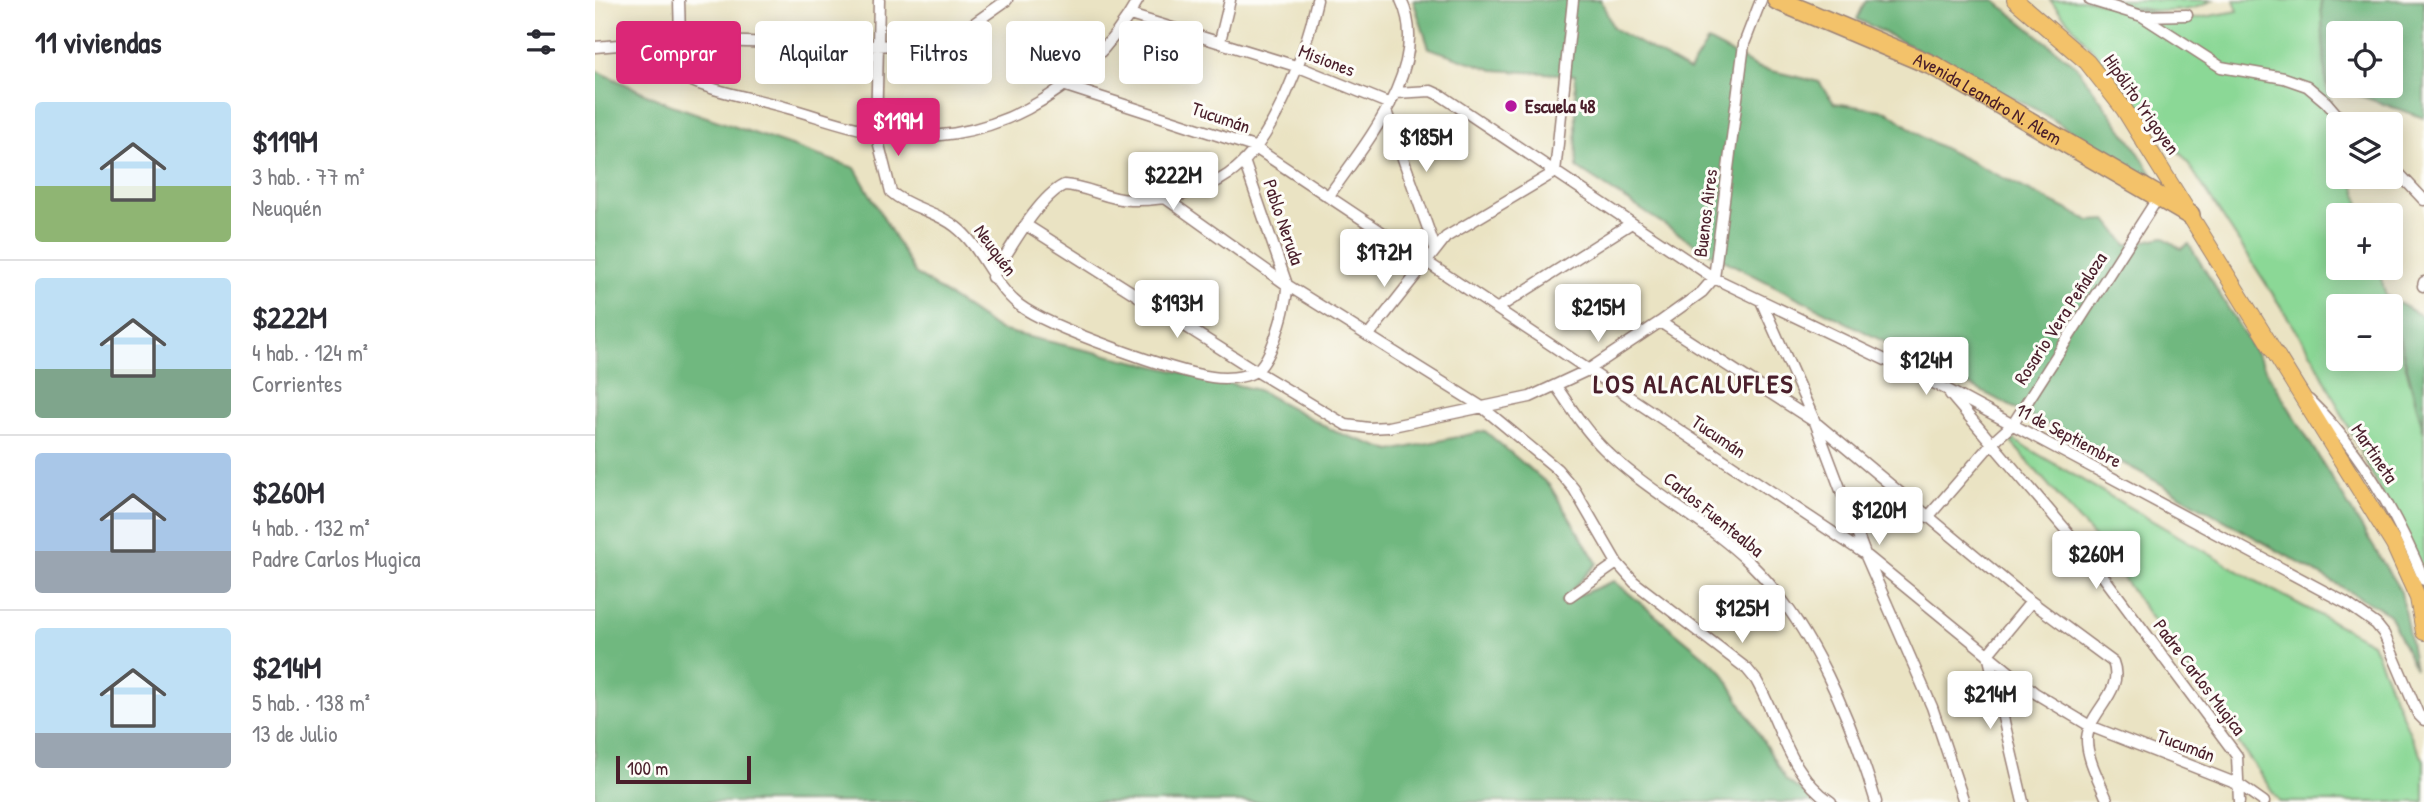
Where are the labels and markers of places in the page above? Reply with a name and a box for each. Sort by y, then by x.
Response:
place label: Escuela 48 [1525,93,1595,119]
marker: Escuela 48 [1503,98,1519,114]
pin: $119M [849,99,947,158]
pin: $185M [1377,114,1475,174]
pin: $222M [1124,152,1222,212]
pin: $172M [1335,230,1433,289]
pin: $193M [1128,280,1226,340]
pin: $215M [1549,284,1647,344]
pin: $124M [1877,338,1975,397]
pin: $120M [1830,488,1928,547]
pin: $260M [2047,532,2145,591]
pin: $125M [1693,586,1791,645]
pin: $214M [1941,672,2039,731]

